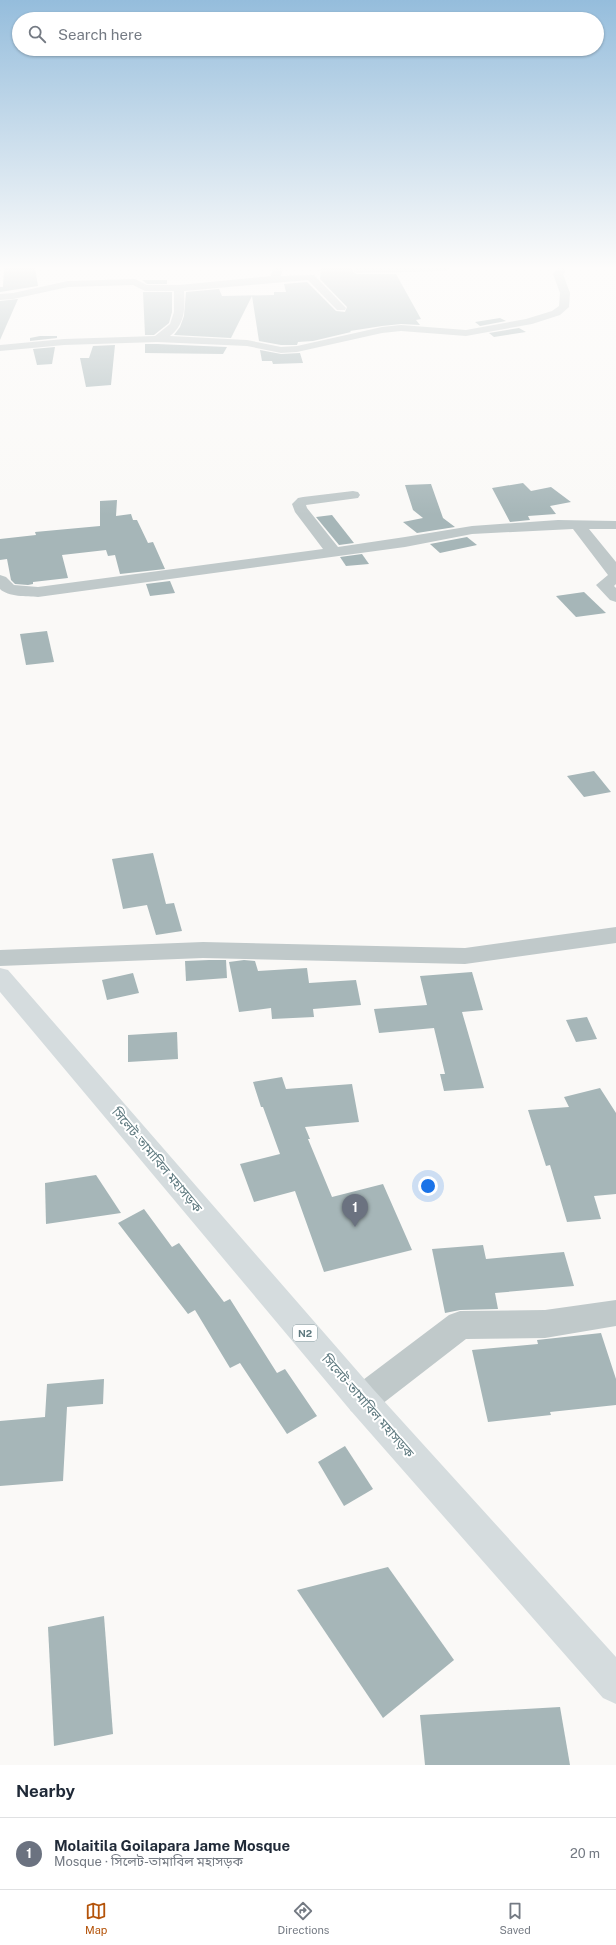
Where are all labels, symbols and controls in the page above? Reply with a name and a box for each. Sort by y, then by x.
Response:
search box [12,12,604,56]
icon: search [26,23,48,45]
text: Search here [58,26,142,43]
street label: সিলেট-তামাবিল মহাসড়ক [108,1104,205,1216]
your location [418,1176,438,1196]
pin: 1 [342,1194,368,1227]
road number: N2 [293,1325,317,1341]
street label: সিলেট-তামাবিল মহাসড়ক [318,1351,417,1461]
text: Nearby [16,1781,75,1801]
text: Molaitila Goilapara Jame Mosque [54,1837,290,1854]
text: 1 [26,1846,32,1861]
text: 20 m [570,1846,600,1861]
text: Mosque · সিলেট-তামাবিল মহাসড়ক [54,1854,243,1869]
tab: Map [85,1900,107,1936]
tab: Directions [278,1900,329,1936]
tab: Saved [499,1900,531,1936]

